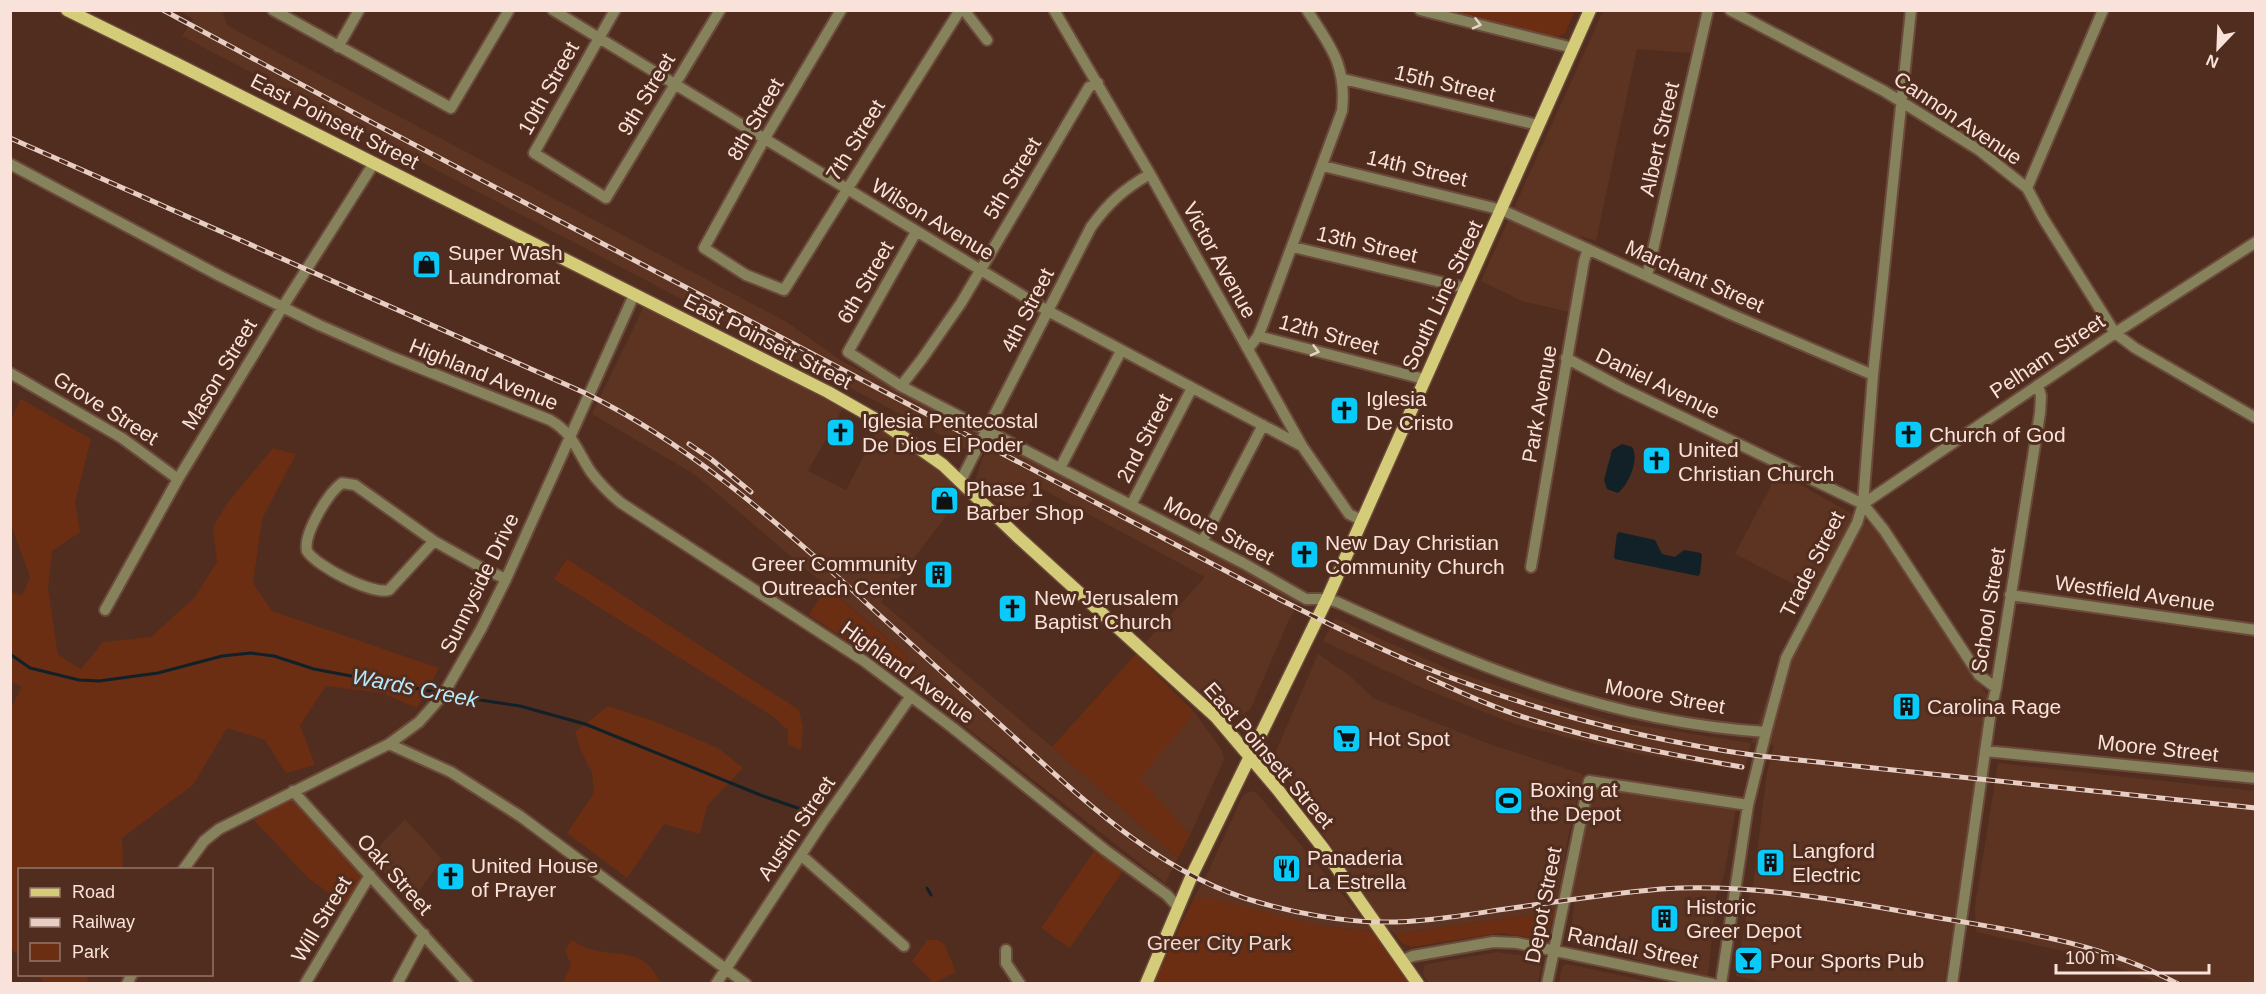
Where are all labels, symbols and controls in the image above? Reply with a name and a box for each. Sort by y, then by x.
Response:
one-way arrow [1472,17,1482,30]
north arrow [2188,18,2248,78]
street label: 10th Street [513,37,583,139]
street label: 9th Street [613,49,679,139]
text: N [2204,51,2221,71]
street label: 15th Street [1392,60,1498,106]
street label: Cannon Avenue [1890,67,2026,169]
street label: East Poinsett Street [247,69,423,173]
street label: 8th Street [722,74,788,164]
street label: Albert Street [1635,79,1683,198]
street label: 7th Street [821,95,889,185]
street label: 5th Street [979,133,1045,223]
street label: 14th Street [1364,145,1470,191]
street label: Wilson Avenue [868,173,998,265]
street label: Victor Avenue [1179,198,1261,322]
street label: South Line Street [1397,216,1487,373]
street label: 13th Street [1314,221,1420,267]
street label: Marchant Street [1622,235,1768,317]
street label: 6th Street [832,237,898,327]
place label: Super Wash Laundromat [448,241,563,288]
shop icon: Super Wash Laundromat [411,248,443,280]
street label: 4th Street [996,264,1058,356]
street label: East Poinsett Street [680,289,856,393]
street label: Pelham Street [1985,309,2109,403]
street label: 12th Street [1276,310,1382,358]
street label: Mason Street [177,314,261,433]
street label: Highland Avenue [406,334,562,414]
street label: Daniel Avenue [1592,343,1724,423]
one-way arrow [1309,344,1320,356]
street label: Park Avenue [1517,344,1561,464]
street label: Grove Street [49,367,163,449]
place label: Iglesia De Cristo [1366,387,1454,434]
street label: 2nd Street [1112,389,1176,486]
church icon: Iglesia De Cristo [1329,394,1361,426]
place label: Iglesia Pentecostal De Dios El Poder [862,409,1038,456]
church icon: Iglesia Pentecostal De Dios El Poder [825,416,857,448]
church icon: Church of God [1892,418,1924,450]
place label: Church of God [1929,423,2066,446]
place label: United Christian Church [1678,438,1834,485]
church icon: United Christian Church [1641,445,1673,477]
place label: Phase 1 Barber Shop [966,477,1084,524]
shop icon: Phase 1 Barber Shop [929,484,961,516]
street label: Moore Street [1160,491,1278,569]
street label: Trade Street [1775,507,1849,621]
street label: Sunnyside Drive [435,509,523,657]
place label: New Day Christian Community Church [1325,531,1505,578]
church icon: New Day Christian Community Church [1288,538,1320,570]
street label: School Street [1967,546,2009,674]
place label: Greer Community Outreach Center [751,552,918,599]
building icon: Greer Community Outreach Center [922,559,954,591]
street label: Westfield Avenue [2053,570,2217,616]
place label: New Jerusalem Baptist Church [1034,586,1179,633]
church icon: New Jerusalem Baptist Church [997,593,1029,625]
street label: Highland Avenue [837,616,979,728]
water label: Wards Creek [350,664,481,713]
street label: Moore Street [1603,674,1727,718]
street label: East Poinsett Street [1199,677,1339,833]
building icon: Carolina Rage [1890,690,1922,722]
place label: Carolina Rage [1927,695,2061,718]
supermarket icon: Hot Spot [1331,722,1363,754]
place label: Hot Spot [1368,727,1450,750]
street label: Moore Street [2096,730,2220,766]
street label: Austin Street [753,772,839,884]
place label: Boxing at the Depot [1530,778,1621,825]
sports icon: Boxing at the Depot [1493,785,1525,817]
street label: Oak Street [353,829,437,919]
place label: Langford Electric [1792,839,1875,886]
street label: Depot Street [1520,845,1566,965]
place label: Panaderia La Estrella [1307,846,1407,893]
building icon: Langford Electric [1755,846,1787,878]
restaurant icon: Panaderia La Estrella [1270,853,1302,885]
place label: United House of Prayer [471,854,598,901]
church icon: United House of Prayer [434,861,466,893]
legend [18,868,213,976]
street label: Will Street [287,872,356,966]
text: Road [72,882,115,902]
place label: Historic Greer Depot [1686,895,1802,942]
building icon: Historic Greer Depot [1649,902,1681,934]
text: Railway [72,912,135,932]
street label: Randall Street [1566,922,1701,972]
park label: Greer City Park [1147,931,1292,954]
scale bar [2056,937,2209,975]
text: Park [72,942,110,962]
bar icon: Pour Sports Pub [1733,944,1765,976]
text: 100 m [2065,948,2115,968]
place label: Pour Sports Pub [1770,949,1924,972]

